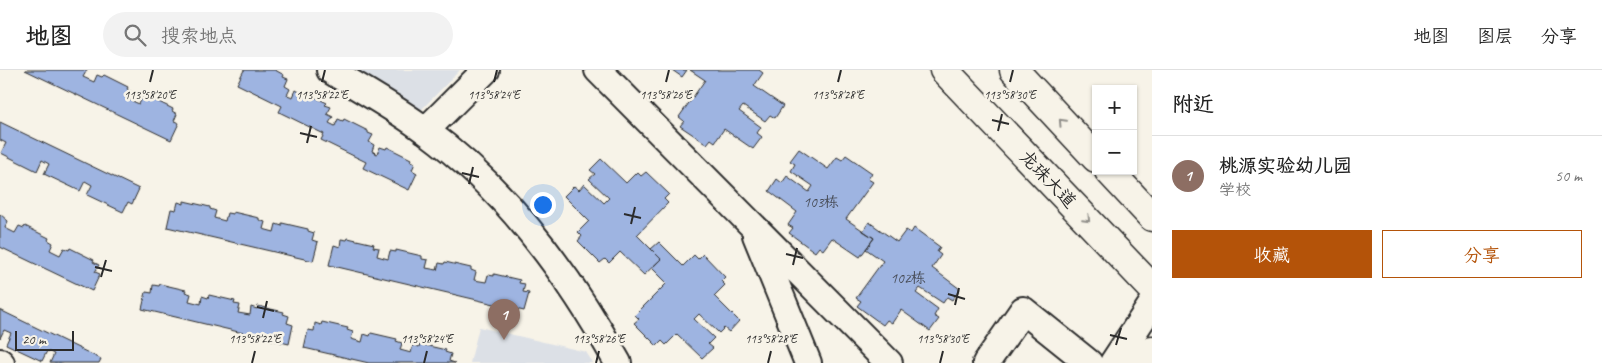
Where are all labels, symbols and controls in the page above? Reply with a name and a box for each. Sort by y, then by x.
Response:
search box [103,12,453,57]
text: 地图 [25,21,73,51]
icon: search [121,21,149,49]
text: 搜索地点 [161,24,237,48]
text: 地图 [1413,25,1449,47]
text: 图层 [1477,25,1513,47]
text: 分享 [1541,25,1577,47]
map controls [1092,85,1137,175]
button: + [1092,85,1137,130]
text: 113°58'20"E [124,87,178,103]
text: 113°58'22"E [296,87,350,103]
text: 113°58'24"E [468,87,522,103]
text: 113°58'26"E [640,87,694,103]
text: 113°58'28"E [812,87,866,103]
text: 113°58'30"E [984,87,1038,103]
text: 附近 [1172,91,1214,117]
one-way arrow [1059,119,1068,128]
button: − [1092,130,1137,175]
street label: 龙珠大道 [1015,145,1081,213]
text: 桃源实验幼儿园 [1219,154,1352,178]
text: 1 [1184,166,1192,186]
text: 50 m [1555,166,1582,186]
text: 学校 [1219,180,1251,200]
your location [530,192,556,218]
house number: 103栋 [803,193,839,212]
one-way arrow [1081,213,1090,222]
button: 收藏 [1172,230,1372,278]
button: 分享 [1382,230,1582,278]
house number: 102栋 [890,269,926,288]
pin: 1 [488,299,520,340]
scale bar [15,328,74,351]
text: 20 m [22,331,46,348]
text: 113°58'22"E [229,331,283,347]
text: 113°58'24"E [401,331,455,347]
text: 113°58'26"E [573,331,627,347]
text: 113°58'28"E [745,331,799,347]
text: 113°58'30"E [917,331,971,347]

